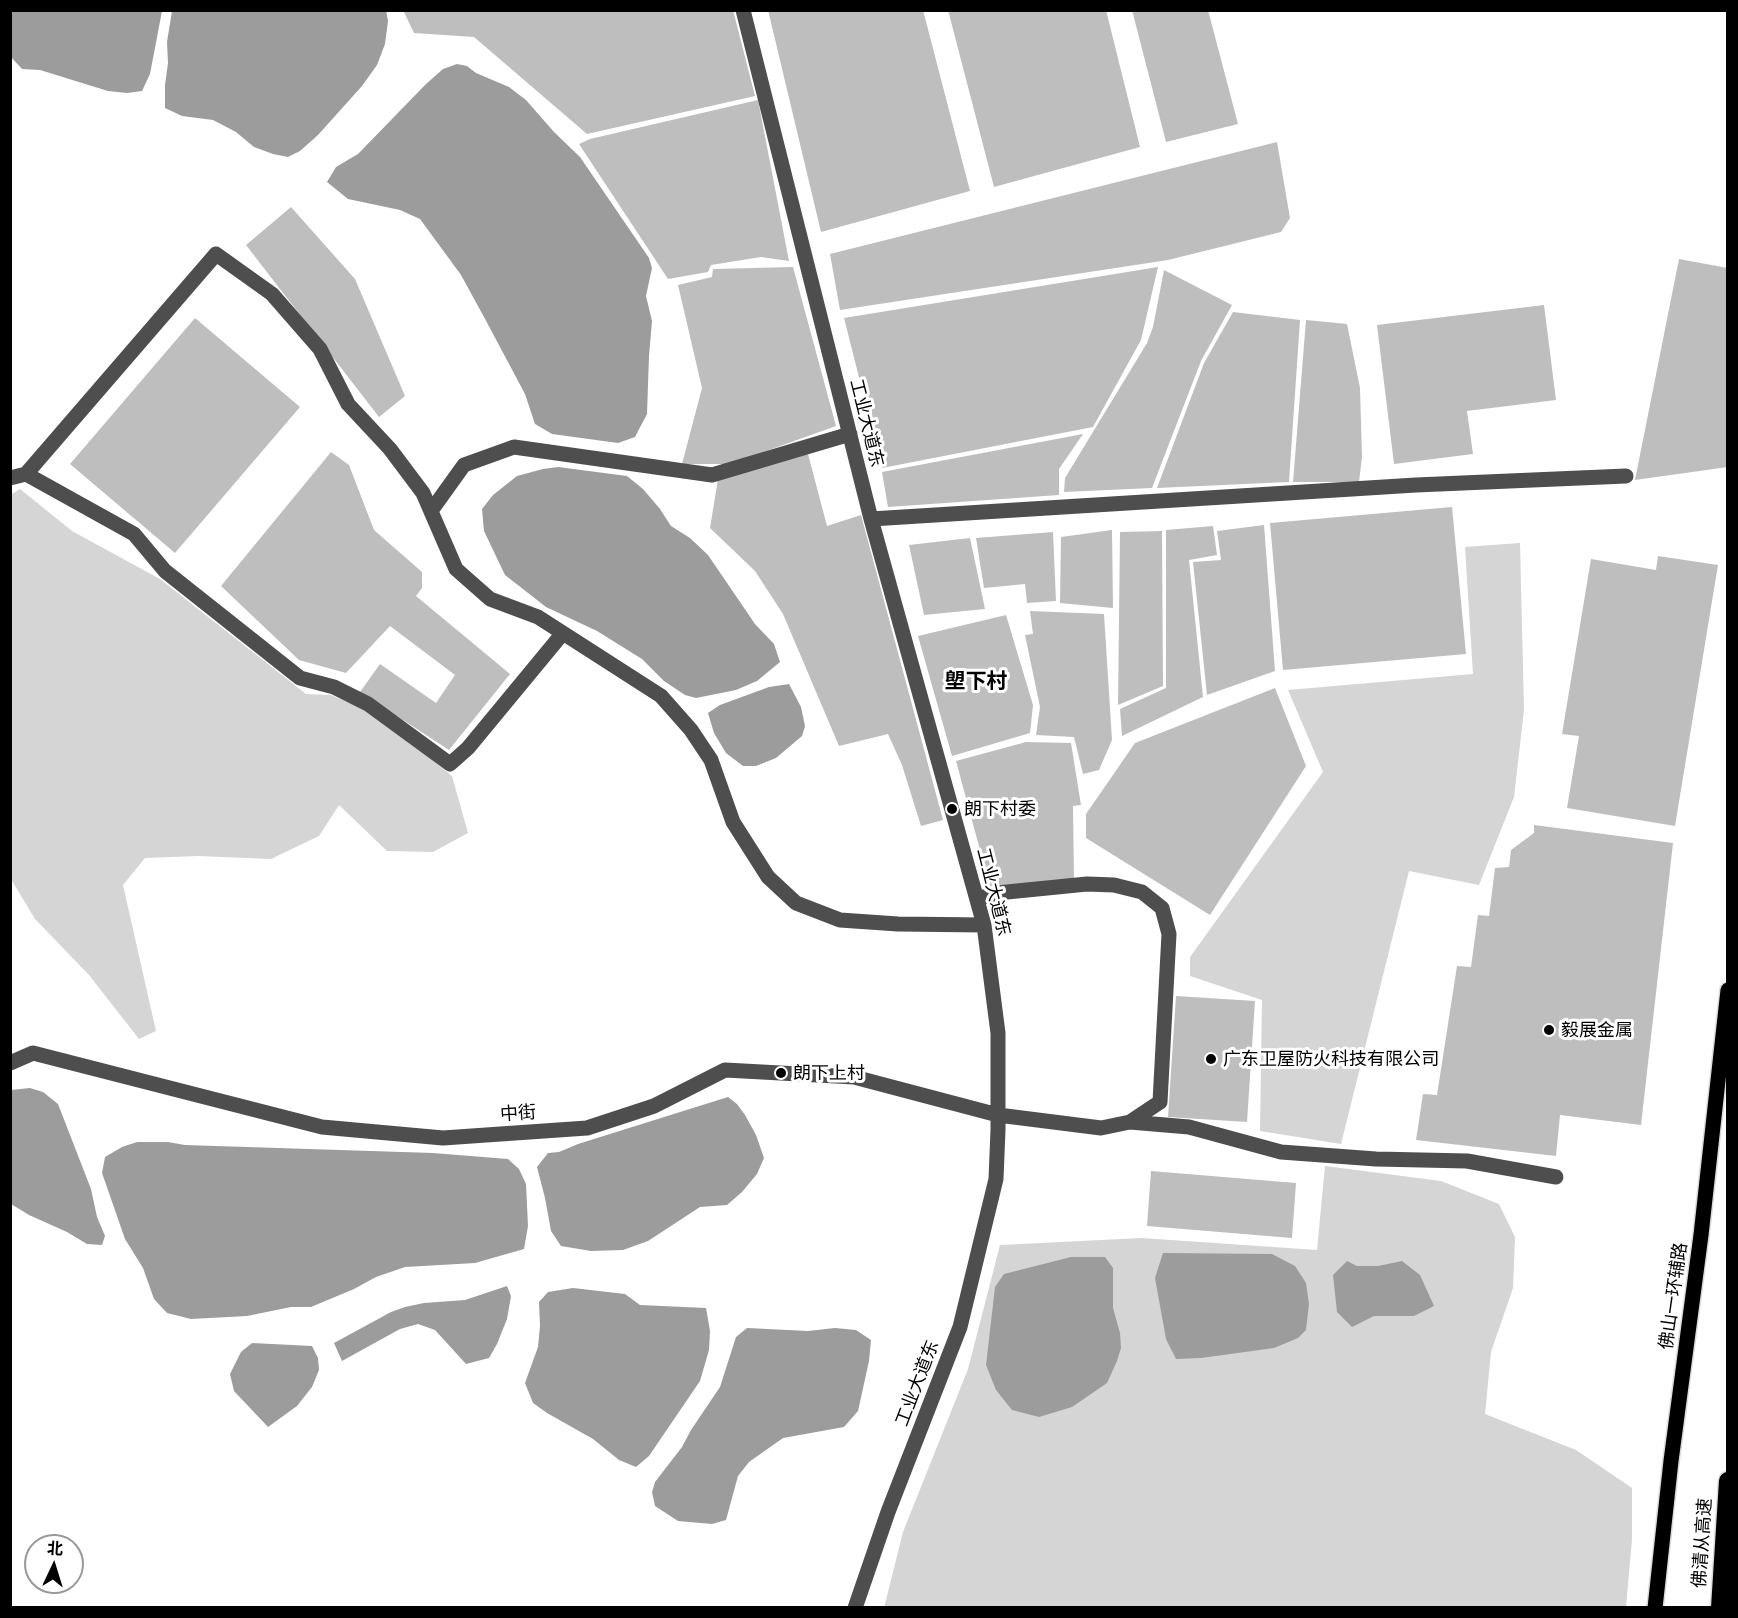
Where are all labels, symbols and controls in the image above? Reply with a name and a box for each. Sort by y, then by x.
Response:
street label: 工业大道东 [846,377,888,469]
district label: 塱下村 [945,668,1007,694]
place label: 朗下村委 [964,798,1036,820]
marker: 朗下村委 [945,802,959,816]
street label: 工业大道东 [973,846,1015,938]
place label: 毅展金属 [1561,1019,1633,1041]
marker: 毅展金属 [1542,1023,1556,1037]
place label: 广东卫屋防火科技有限公司 [1223,1048,1439,1070]
marker: 广东卫屋防火科技有限公司 [1204,1052,1218,1066]
place label: 朗下上村 [793,1062,865,1084]
marker: 朗下上村 [774,1066,788,1080]
street label: 中街 [499,1101,537,1125]
street label: 佛山一环辅路 [1655,1241,1691,1351]
street label: 工业大道东 [891,1337,943,1429]
street label: 佛清从高速 [1688,1497,1716,1589]
north arrow [24,1534,84,1594]
text: 北 [46,1539,64,1558]

